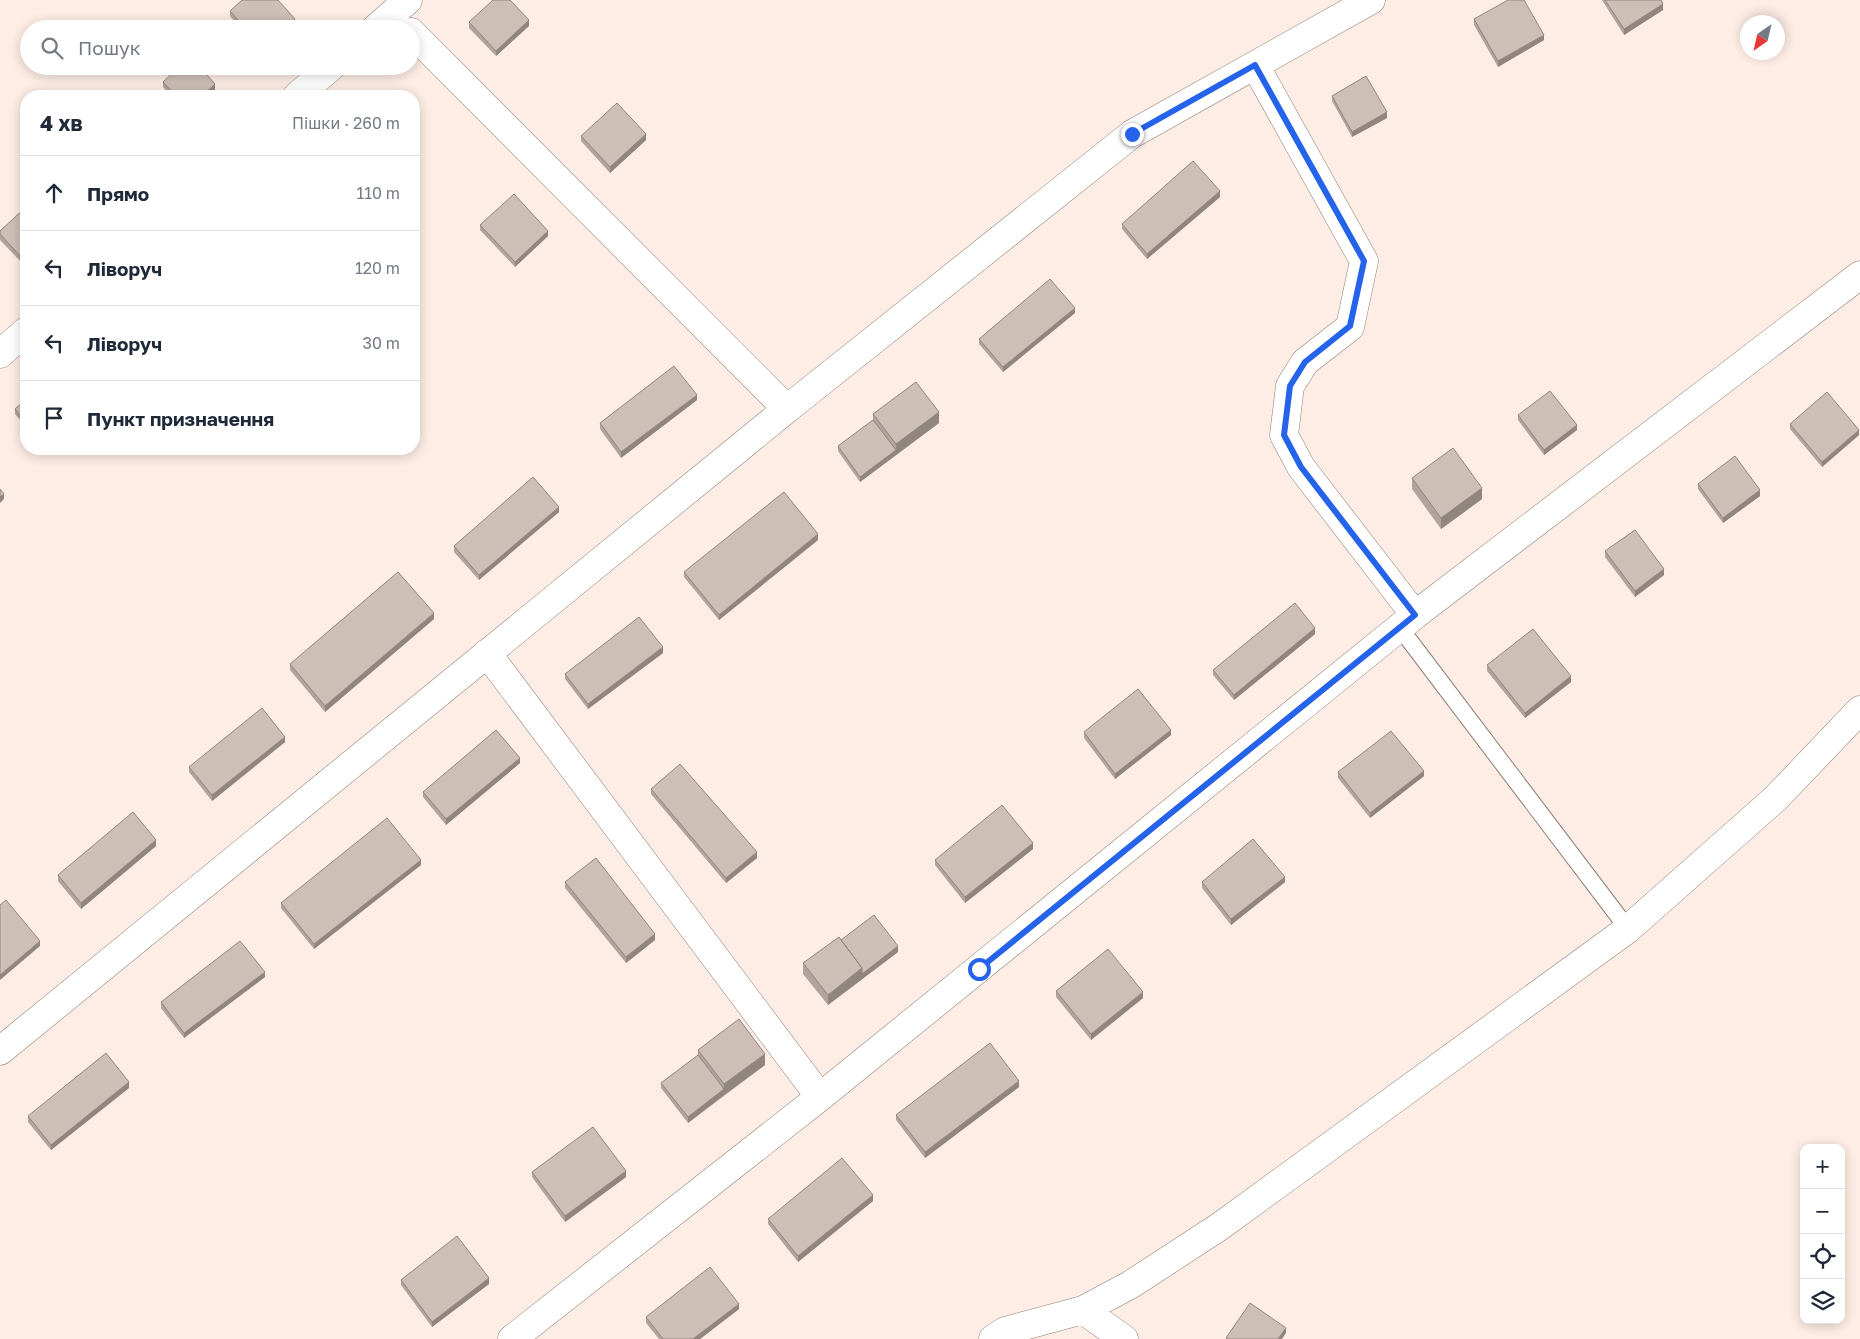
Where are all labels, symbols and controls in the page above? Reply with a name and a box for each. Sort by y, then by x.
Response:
north arrow [1740,15,1785,60]
search box [20,20,420,75]
icon: search [38,34,66,62]
text: Пошук [78,36,141,59]
text: 4 хв [40,110,83,136]
text: Пішки · 260 m [292,113,400,133]
route end [1121,123,1144,146]
icon: ahead [40,179,68,207]
text: Прямо [87,182,149,205]
text: 110 m [356,183,400,203]
icon: left [40,254,68,282]
text: Ліворуч [87,257,162,280]
text: 120 m [355,258,400,278]
icon: left [40,329,68,357]
text: Ліворуч [87,332,162,355]
text: 30 m [363,333,400,353]
icon: arrive [40,404,68,432]
text: Пункт призначення [87,407,274,430]
route start [968,958,991,981]
map controls [1800,1144,1845,1324]
button: + [1800,1144,1845,1189]
button: − [1800,1189,1845,1234]
button: locate [1800,1234,1845,1279]
button: layers [1800,1279,1845,1324]

